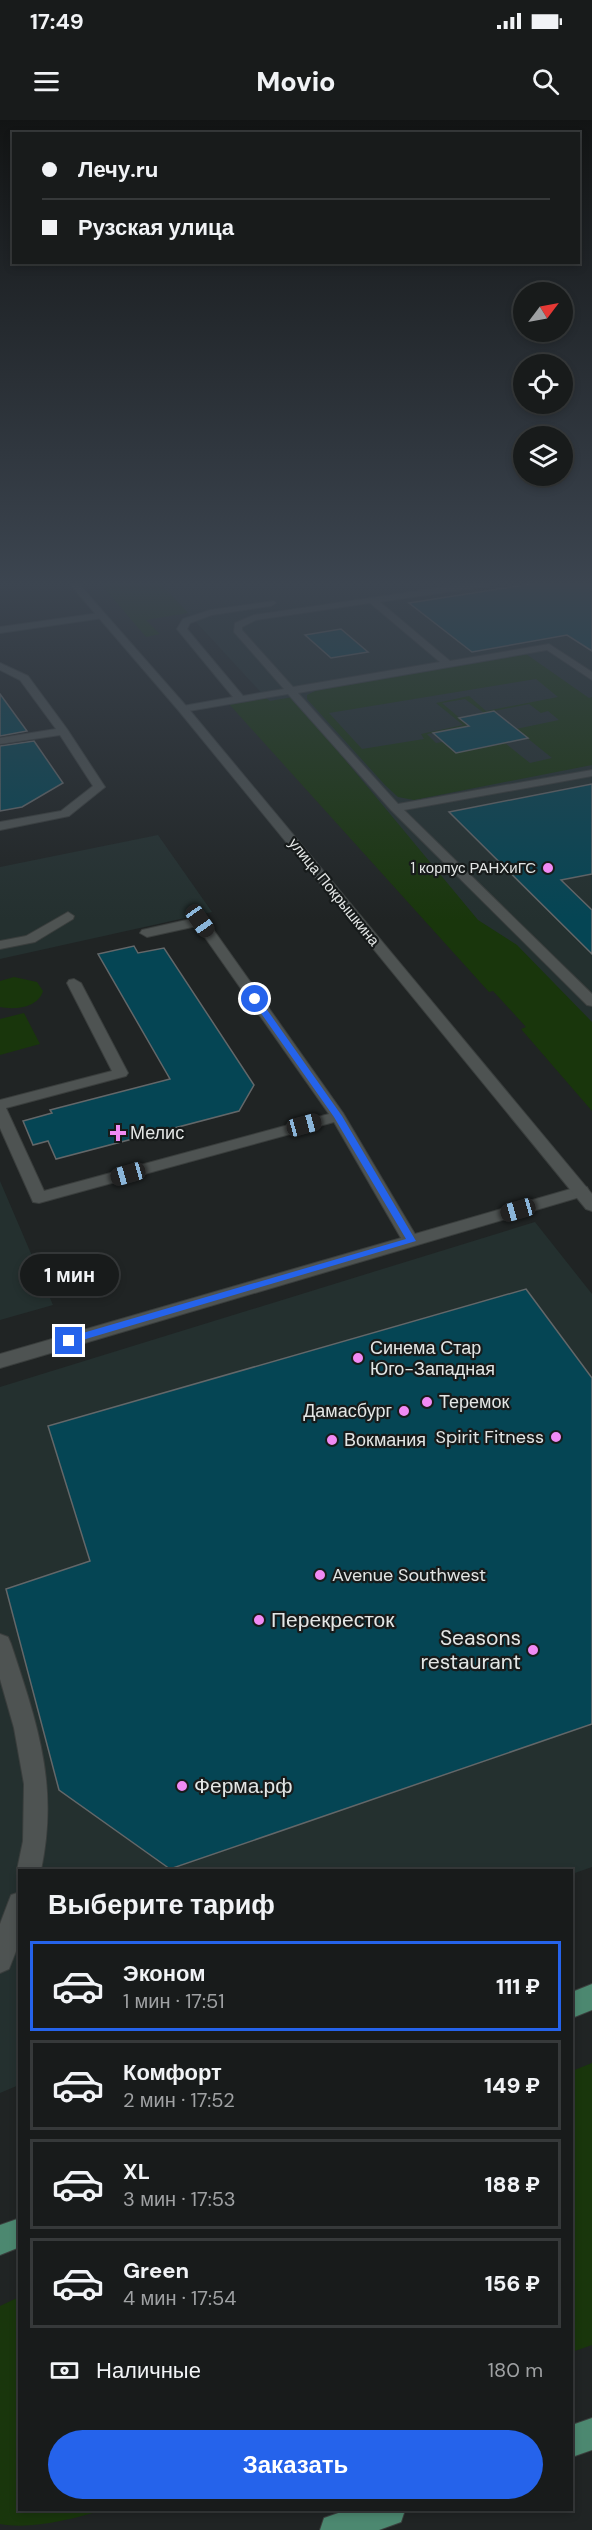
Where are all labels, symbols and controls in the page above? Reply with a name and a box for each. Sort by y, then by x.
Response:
text: 17:49 [30,7,84,36]
text: Movio [256,64,336,99]
icon: menu [30,65,63,98]
icon: search [529,65,562,98]
text: Лечу.ru [78,155,158,184]
text: Рузская улица [78,213,234,242]
north arrow [513,282,573,342]
map controls [513,282,573,486]
button: locate [513,354,573,414]
button: layers [513,426,573,486]
street label: улица Покрышкина [284,834,384,951]
place label: 1 корпус РАНХиГС [410,858,536,878]
marker: 1 корпус РАНХиГС [541,861,555,875]
car [182,901,218,941]
route start [241,985,268,1012]
car [284,1112,324,1138]
place label: Мелис [130,1121,184,1145]
marker: Мелис [111,1126,125,1140]
car [108,1160,148,1188]
car [498,1196,538,1224]
callout: 1 мин [20,1254,118,1296]
text: 1 мин [44,1262,95,1288]
route end [55,1327,82,1354]
place label: Синема Стар Юго-Западная [370,1336,495,1381]
marker: Синема Стар Юго-Западная [351,1351,365,1365]
place label: Теремок [439,1390,509,1414]
marker: Теремок [420,1395,434,1409]
place label: Дамасбург [303,1399,392,1423]
marker: Дамасбург [397,1404,411,1418]
place label: Spirit Fitness [436,1425,544,1449]
place label: Вокмания [344,1428,426,1452]
marker: Spirit Fitness [549,1430,563,1444]
marker: Вокмания [325,1433,339,1447]
place label: Avenue Southwest [332,1563,486,1587]
marker: Avenue Southwest [313,1568,327,1582]
place label: Перекресток [271,1606,395,1634]
marker: Перекресток [252,1613,266,1627]
place label: Seasons restaurant [420,1624,521,1676]
marker: Seasons restaurant [526,1643,540,1657]
place label: Ферма.рф [194,1772,293,1800]
marker: Ферма.рф [175,1779,189,1793]
text: Выберите тариф [48,1887,275,1922]
icon: car [51,1959,105,2013]
text: Эконом [123,1959,206,1988]
text: 111 ₽ [496,1972,540,2001]
text: 1 мин · 17:51 [123,1988,225,2014]
icon: car [51,2058,105,2112]
text: Комфорт [123,2058,222,2087]
text: 149 ₽ [484,2071,540,2100]
text: 2 мин · 17:52 [123,2087,235,2113]
icon: car [51,2157,105,2211]
text: XL [123,2157,150,2186]
text: 188 ₽ [484,2170,540,2199]
text: 3 мин · 17:53 [123,2186,236,2212]
icon: car [51,2256,105,2310]
text: Green [123,2256,189,2285]
text: 156 ₽ [485,2269,540,2298]
text: 4 мин · 17:54 [123,2285,236,2311]
icon: cash [48,2354,81,2387]
text: Наличные [96,2356,201,2385]
text: 180 m [488,2357,543,2383]
button: Заказать [48,2430,543,2499]

